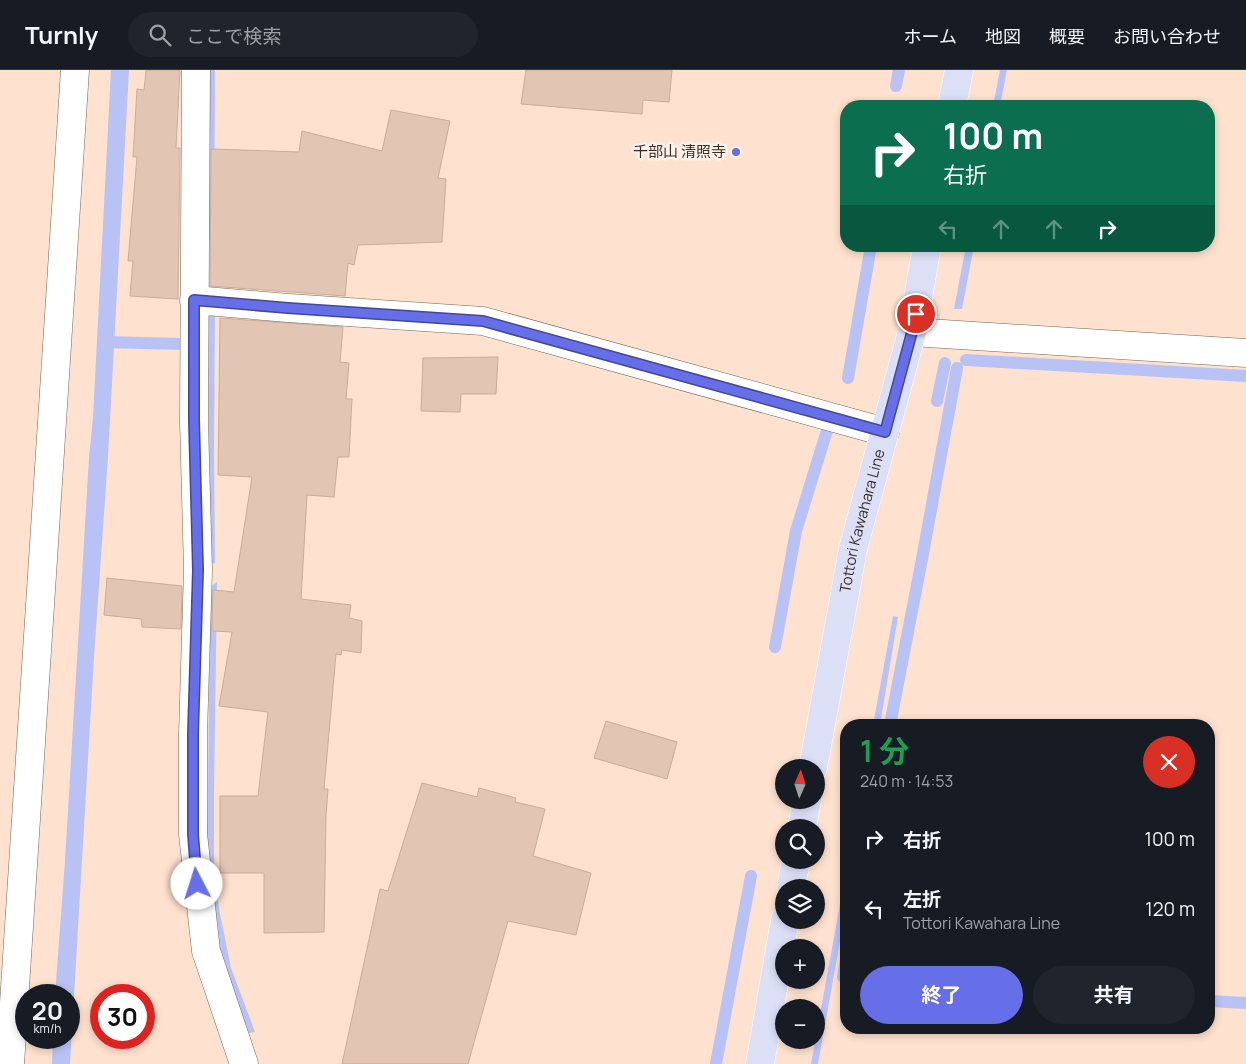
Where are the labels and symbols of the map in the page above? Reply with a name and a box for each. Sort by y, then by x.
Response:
place label: 千部山 清照寺 [633,141,726,162]
marker: 千部山 清照寺 [730,146,742,158]
pin [895,293,937,335]
street label: Tottori Kawahara Line [834,446,890,594]
north arrow [775,759,825,809]
position arrow [170,857,222,909]
speed limit sign: 30 [90,984,155,1049]

